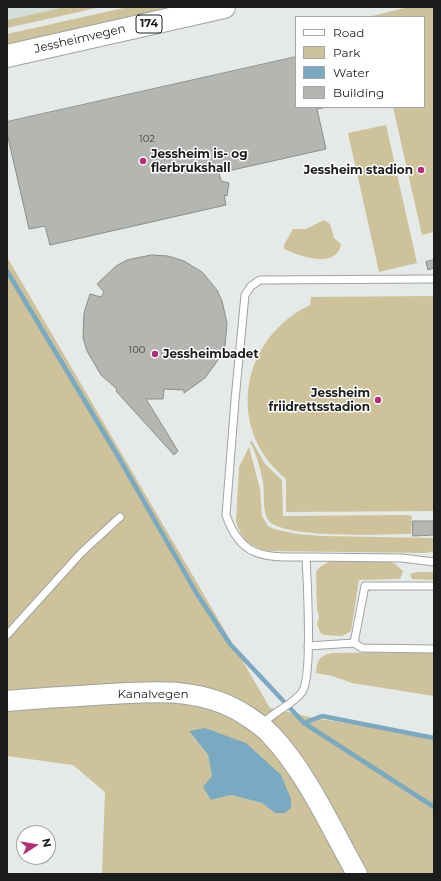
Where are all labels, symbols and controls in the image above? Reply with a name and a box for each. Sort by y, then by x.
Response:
road number: 174 [136,15,162,33]
legend [295,16,425,108]
street label: Jessheimvegen [33,21,127,57]
text: Road [333,25,364,40]
text: Park [333,45,360,60]
text: Water [333,65,369,80]
text: Building [333,85,384,100]
house number: 102 [139,133,155,145]
place label: Jessheim is- og flerbrukshall [151,147,248,175]
marker: Jessheim is- og flerbrukshall [138,156,148,166]
place label: Jessheim stadion [304,163,413,177]
marker: Jessheim stadion [416,165,426,175]
house number: 100 [129,344,145,356]
place label: Jessheimbadet [163,347,259,361]
marker: Jessheimbadet [150,349,160,359]
place label: Jessheim friidrettsstadion [268,386,370,414]
marker: Jessheim friidrettsstadion [373,395,383,405]
street label: Kanalvegen [117,687,189,701]
north arrow [16,825,56,865]
text: N [39,837,55,849]

